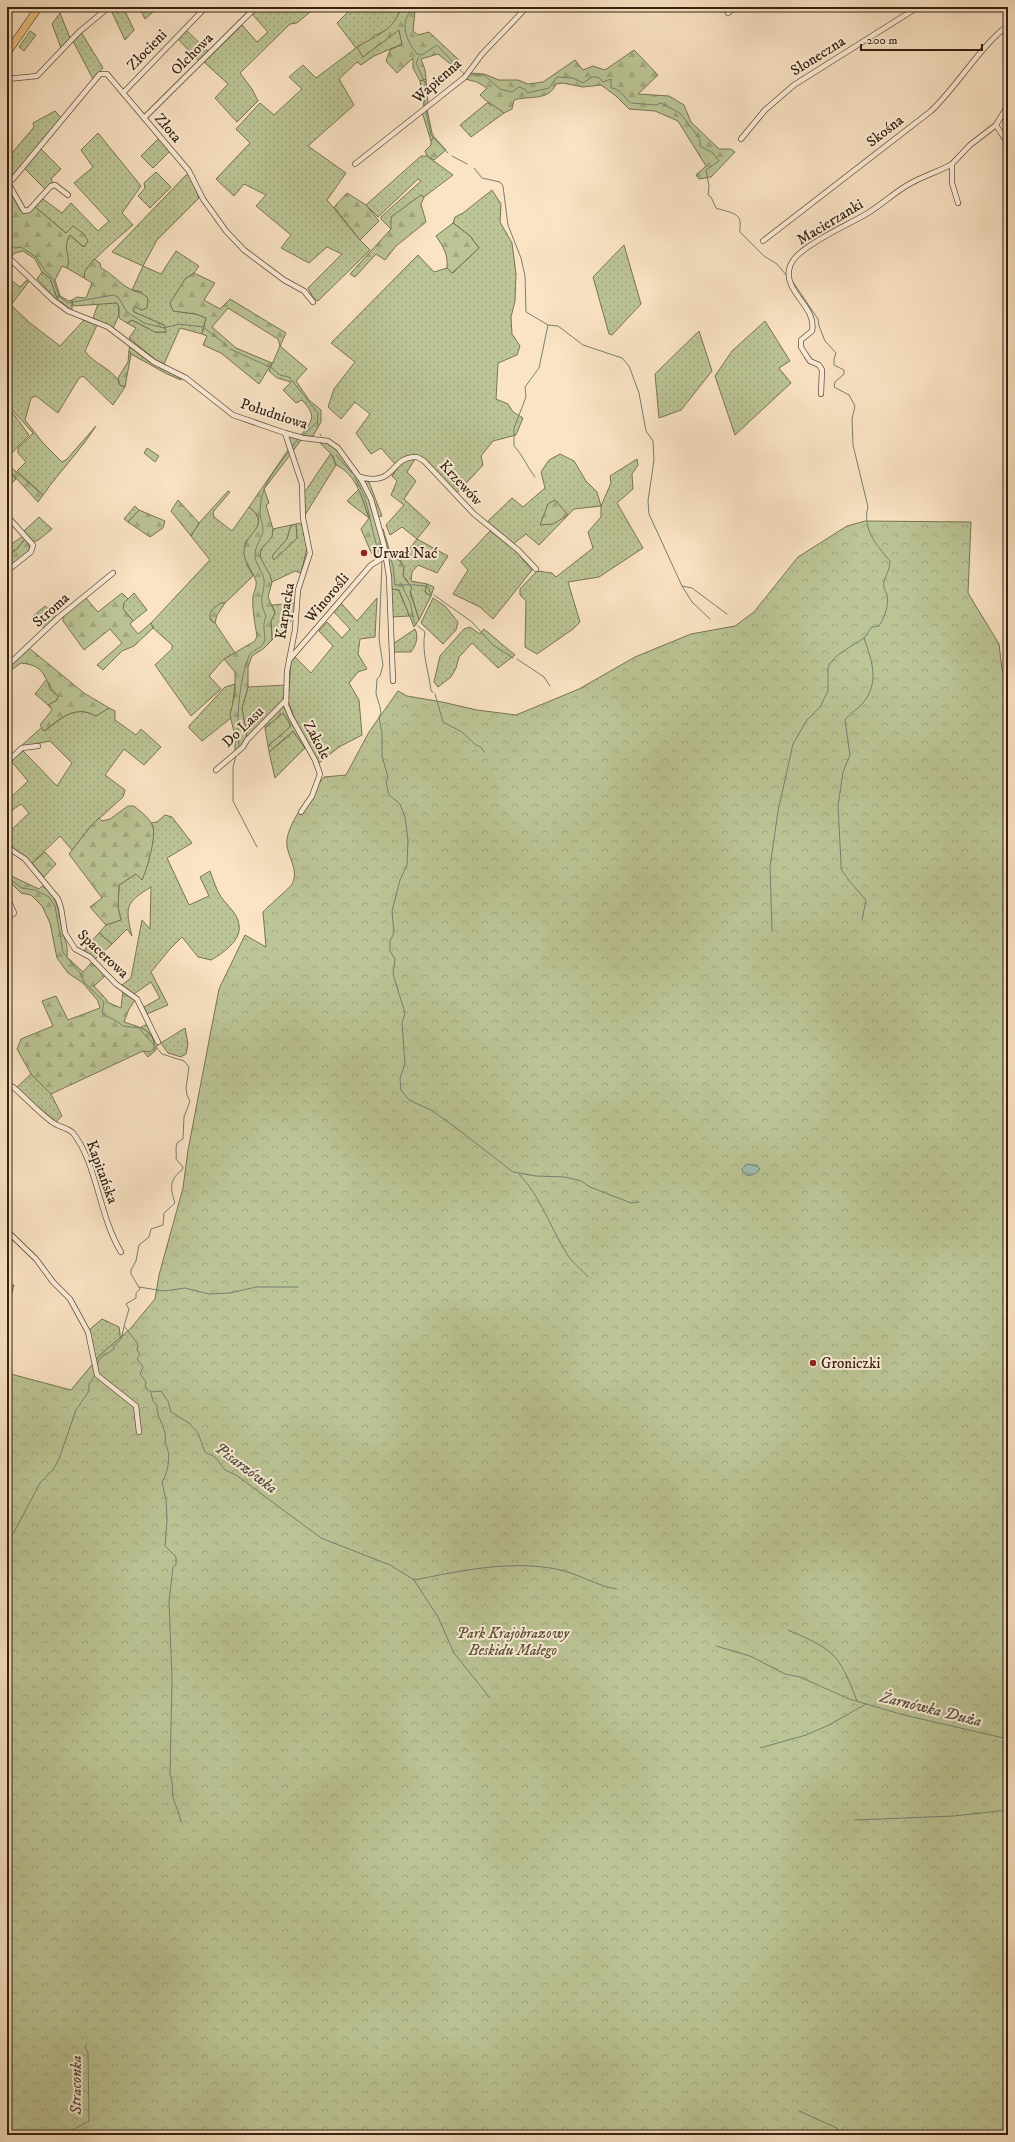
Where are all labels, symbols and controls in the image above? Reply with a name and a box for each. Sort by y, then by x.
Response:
street label: Złocieni [123,25,171,74]
scale bar [861,26,982,52]
street label: Olchowa [167,28,218,79]
street label: Słoneczna [787,32,849,80]
text: 200 m [867,33,897,48]
street label: Wapienna [408,54,466,108]
street label: Złota [150,109,186,147]
street label: Skośna [863,110,908,151]
street label: Macierzanki [793,195,867,249]
street label: Południowa [238,394,311,434]
street label: Krzewów [435,456,487,510]
place label: Urwał Nać [372,544,438,563]
marker: Urwał Nać [359,548,369,558]
street label: Winorośli [300,569,353,627]
street label: Karpacka [271,581,299,640]
street label: Stroma [29,588,74,632]
street label: Do Lasu [218,702,268,752]
street label: Zakole [299,717,335,763]
street label: Spacerowa [73,925,133,983]
street label: Kapitańska [82,1138,122,1207]
place label: Groniczki [821,1354,880,1373]
marker: Groniczki [808,1358,818,1368]
water label: Pisarzówka [211,1438,281,1498]
park label: Park Krajobrazowy Beskidu Małego [457,1624,570,1660]
water label: Żarnówka Duża [877,1686,984,1731]
water label: Straconka [66,2055,86,2116]

